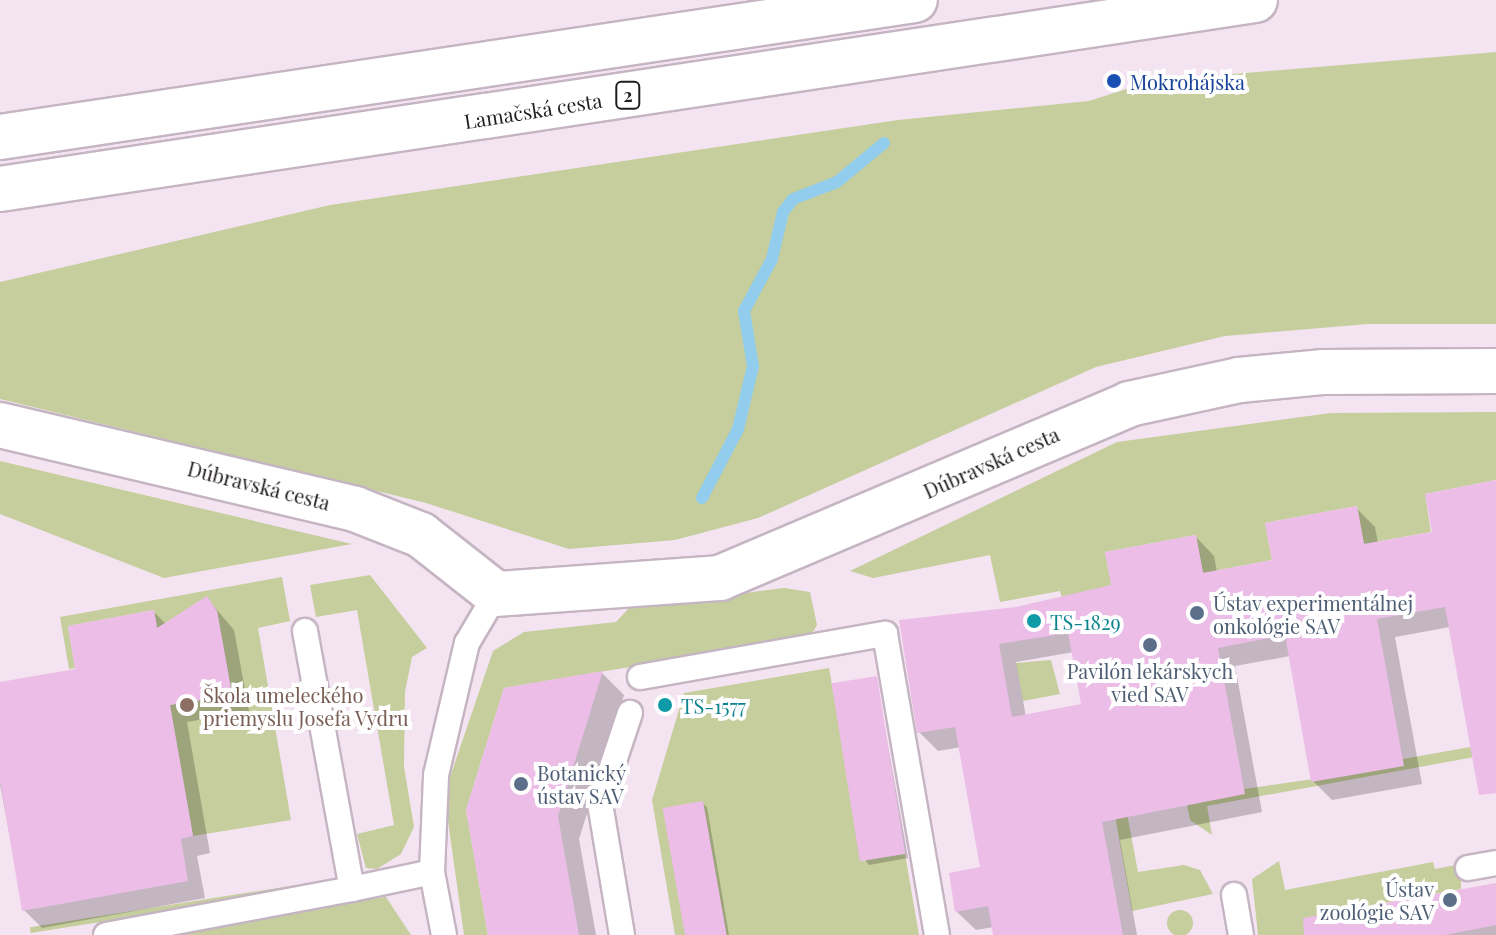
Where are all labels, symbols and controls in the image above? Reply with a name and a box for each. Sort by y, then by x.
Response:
place label: Mokrohájska [1130,69,1245,93]
marker: Mokrohájska [1105,72,1123,90]
road number: 2 [614,81,642,109]
street label: Lamačská cesta [462,87,604,133]
street label: Dúbravská cesta [919,421,1063,503]
street label: Dúbravská cesta [185,456,333,514]
place label: Ústav experimentálnej onkológie SAV [1213,590,1413,637]
marker: Ústav experimentálnej onkológie SAV [1188,604,1206,622]
place label: TS-1829 [1050,609,1121,633]
marker: TS-1829 [1025,612,1043,630]
marker: Pavilón lekárskych vied SAV [1141,636,1159,654]
place label: Pavilón lekárskych vied SAV [1066,658,1234,705]
place label: Škola umeleckého priemyslu Josefa Vydru [203,682,410,729]
place label: TS-1577 [681,693,746,717]
marker: Škola umeleckého priemyslu Josefa Vydru [178,696,196,714]
marker: TS-1577 [656,696,674,714]
place label: Botanický ústav SAV [537,760,626,807]
marker: Botanický ústav SAV [512,775,530,793]
place label: Ústav zoológie SAV [1320,876,1434,923]
marker: Ústav zoológie SAV [1441,891,1459,909]

